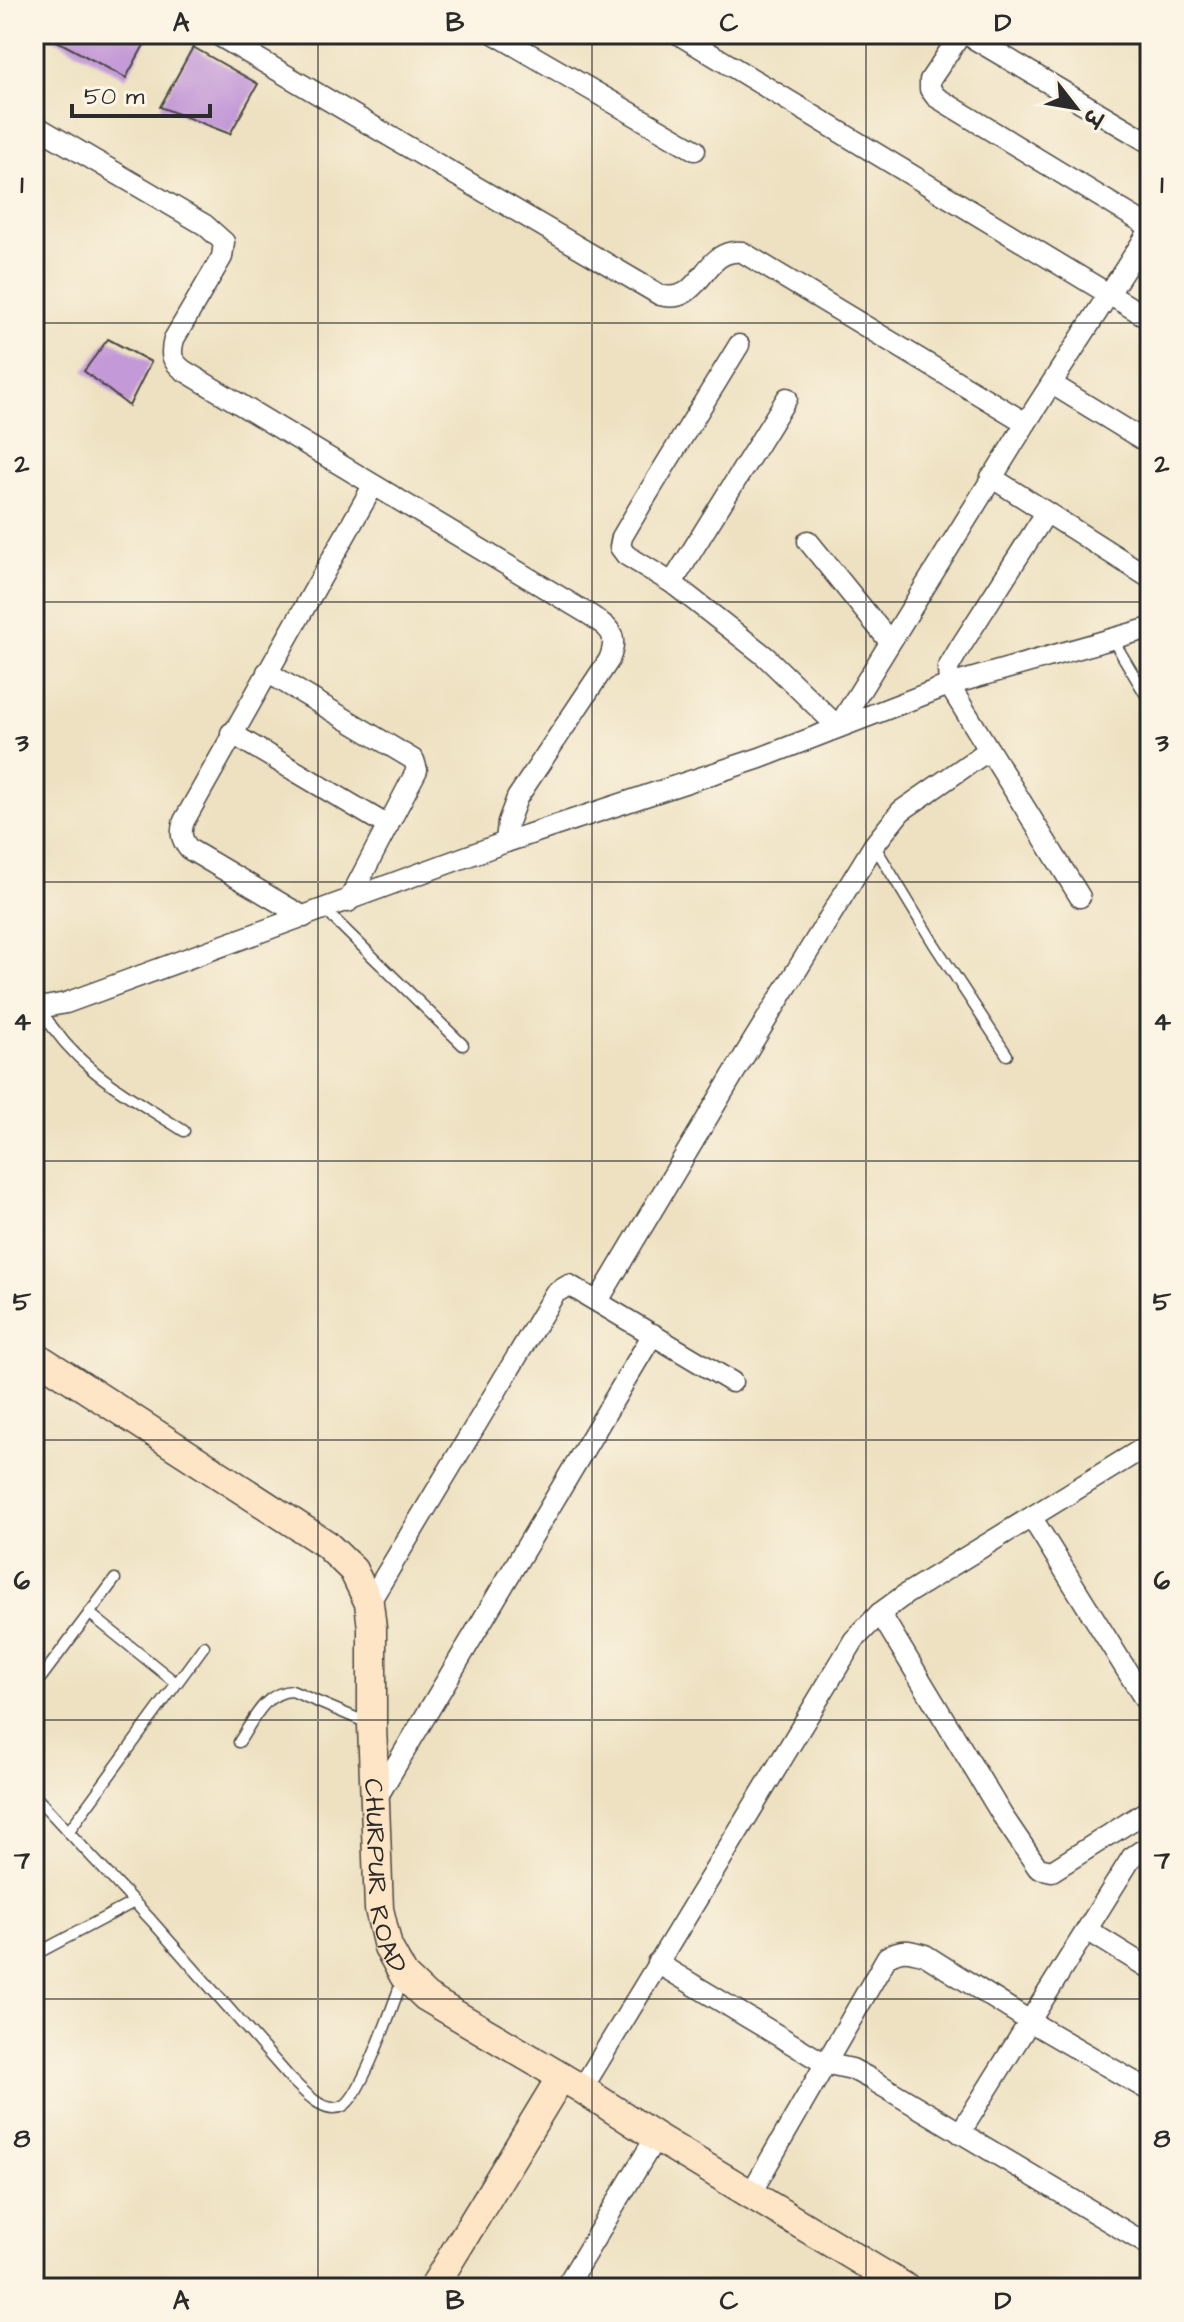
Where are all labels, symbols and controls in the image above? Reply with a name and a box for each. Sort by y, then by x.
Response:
text: A [173,5,190,41]
text: B [446,5,465,41]
text: C [720,5,739,41]
text: D [995,5,1012,41]
scale bar [72,68,210,118]
north arrow [1036,68,1116,148]
text: 50 m [84,80,145,114]
text: उ [1074,102,1110,134]
text: 1 [20,167,24,203]
text: 1 [1160,167,1164,203]
text: 2 [14,446,30,482]
text: 2 [1154,446,1170,482]
text: 3 [14,725,29,761]
text: 3 [1154,725,1169,761]
text: 4 [13,1004,31,1040]
text: 4 [1153,1004,1171,1040]
text: 5 [13,1284,32,1320]
text: 5 [1153,1284,1172,1320]
text: 6 [14,1563,31,1599]
text: 6 [1154,1563,1171,1599]
street label: CHURPUR ROAD [355,1778,416,1980]
text: 7 [13,1842,30,1878]
text: 7 [1153,1842,1170,1878]
text: 8 [14,2121,31,2157]
text: 8 [1154,2121,1171,2157]
text: A [173,2283,190,2319]
text: B [446,2283,465,2319]
text: C [720,2283,739,2319]
text: D [995,2283,1012,2319]

